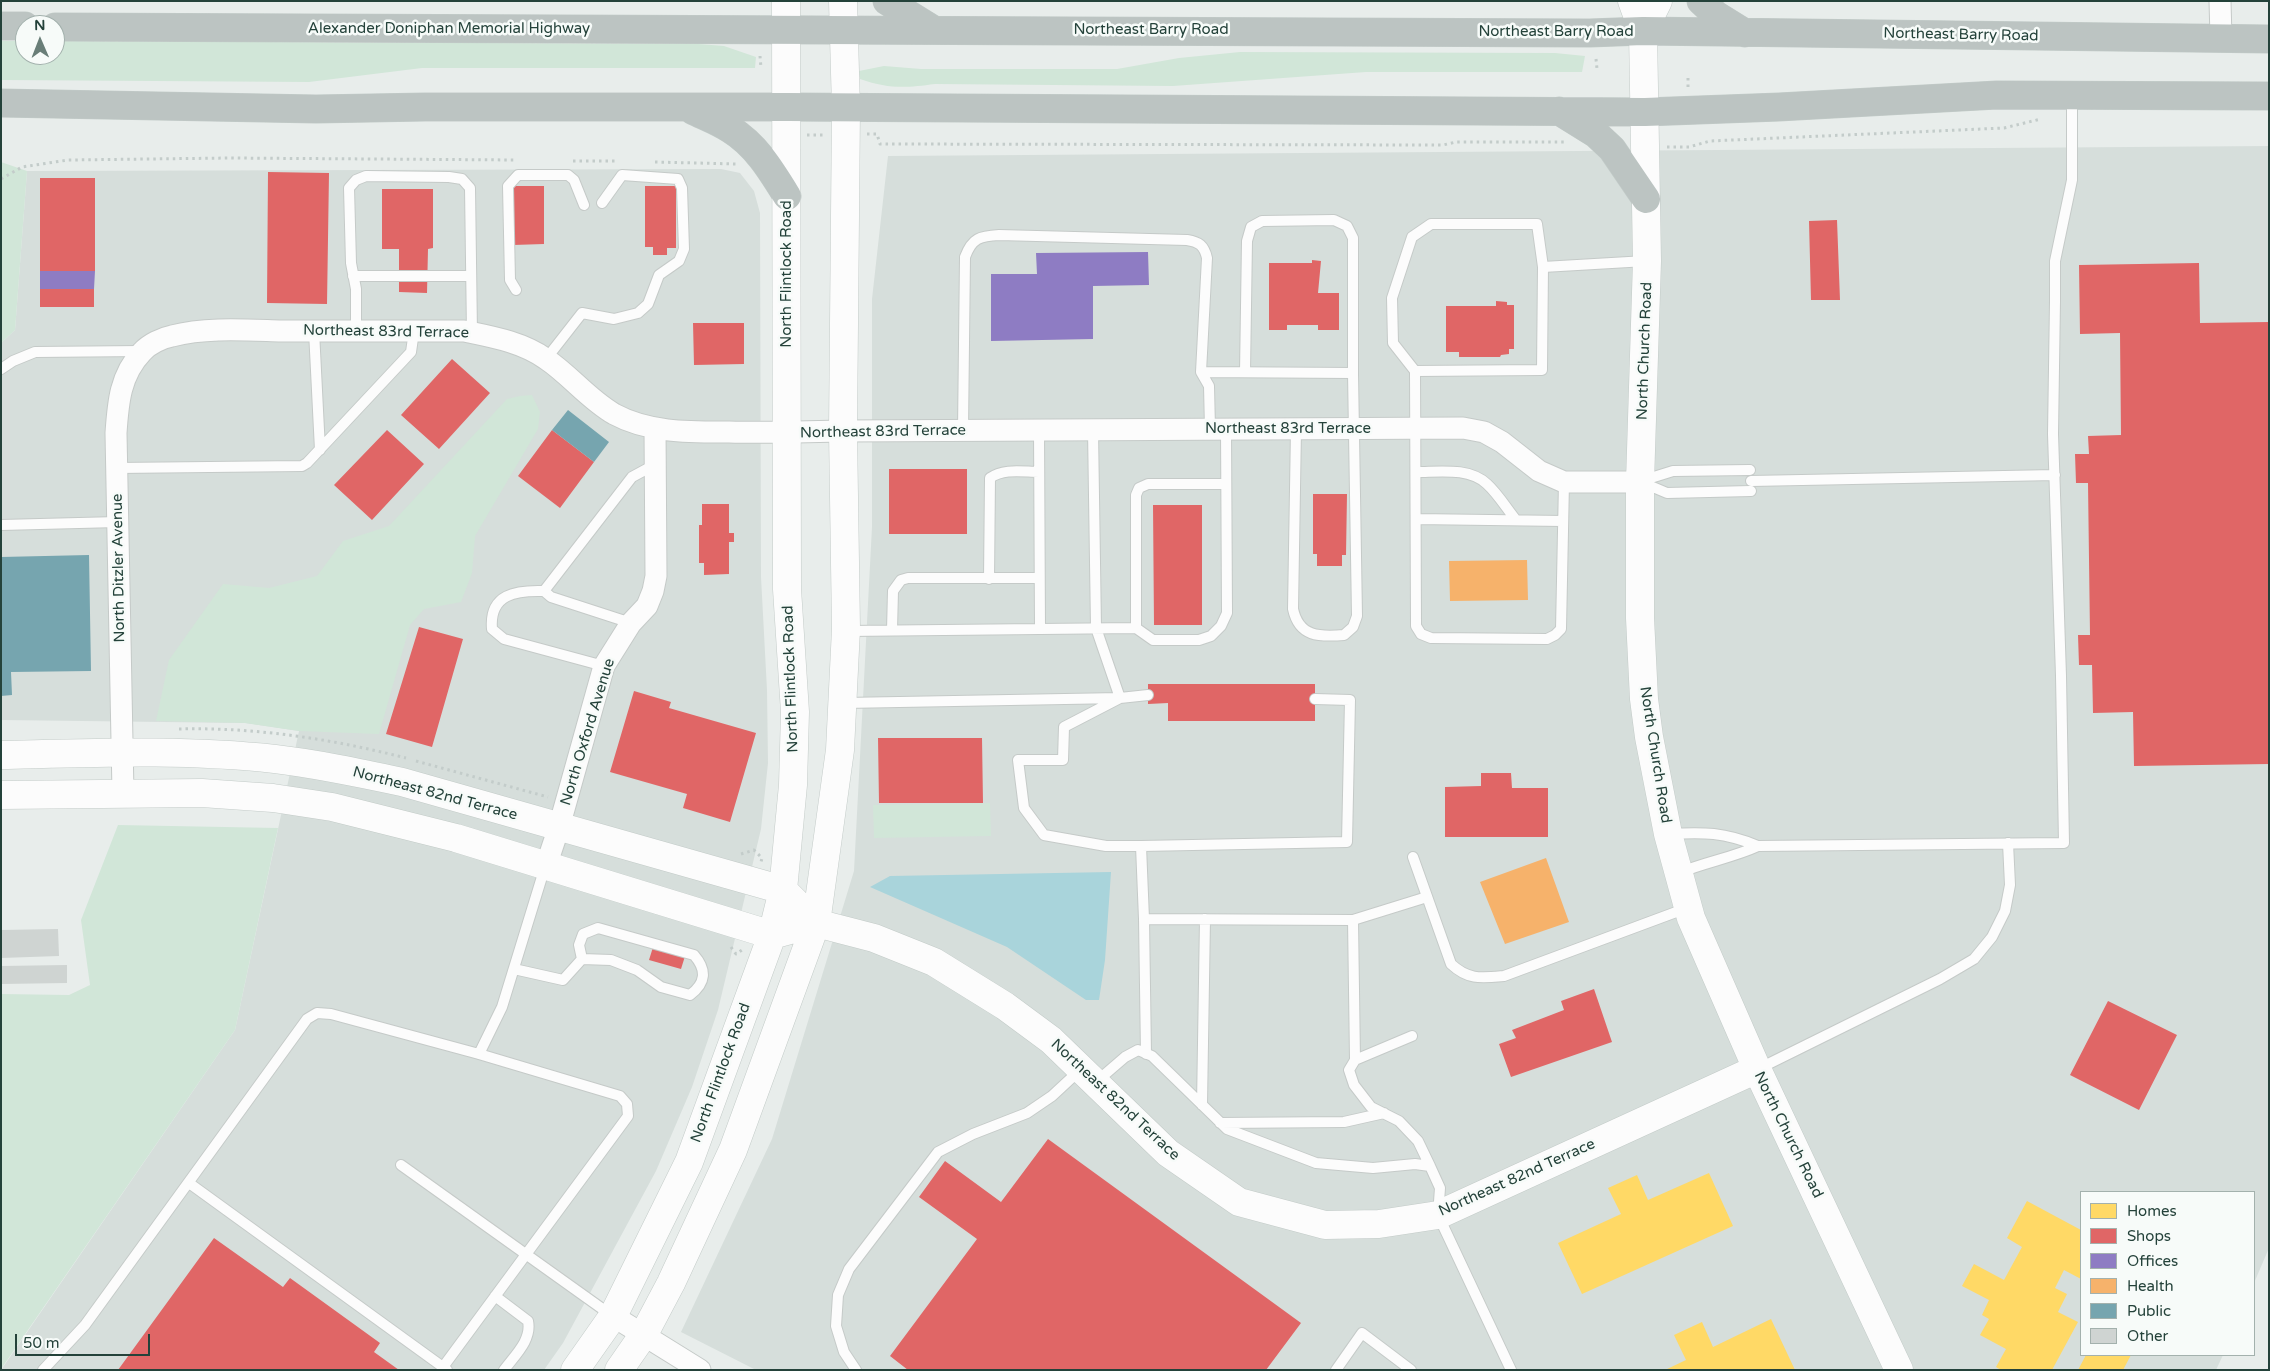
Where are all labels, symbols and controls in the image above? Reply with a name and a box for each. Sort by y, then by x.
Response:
north arrow [15,15,65,65]
text: N [34,17,46,34]
street label: Alexander Doniphan Memorial Highway [308,20,590,38]
street label: Northeast Barry Road [1073,21,1229,39]
street label: Northeast Barry Road [1478,23,1634,41]
street label: Northeast Barry Road [1883,25,2039,45]
street label: North Flintlock Road [778,200,796,348]
street label: North Church Road [1634,282,1656,420]
street label: Northeast 83rd Terrace [303,322,469,342]
street label: Northeast 83rd Terrace [1205,420,1371,438]
street label: Northeast 83rd Terrace [800,422,966,442]
street label: North Ditzler Avenue [109,493,129,643]
street label: North Flintlock Road [779,605,803,753]
street label: North Oxford Avenue [557,656,619,808]
street label: North Church Road [1635,685,1675,825]
street label: Northeast 82nd Terrace [351,763,519,825]
street label: North Flintlock Road [687,1001,755,1145]
street label: Northeast 82nd Terrace [1047,1036,1183,1164]
street label: North Church Road [1750,1069,1826,1201]
street label: Northeast 82nd Terrace [1436,1135,1598,1221]
legend [2080,1191,2255,1356]
text: Homes [2127,1202,2177,1220]
text: Shops [2127,1227,2171,1245]
text: Offices [2127,1252,2178,1270]
text: Health [2127,1277,2174,1295]
text: Public [2127,1302,2171,1320]
scale bar [18,1324,152,1356]
text: Other [2127,1327,2168,1345]
text: 50 m [23,1334,60,1352]

